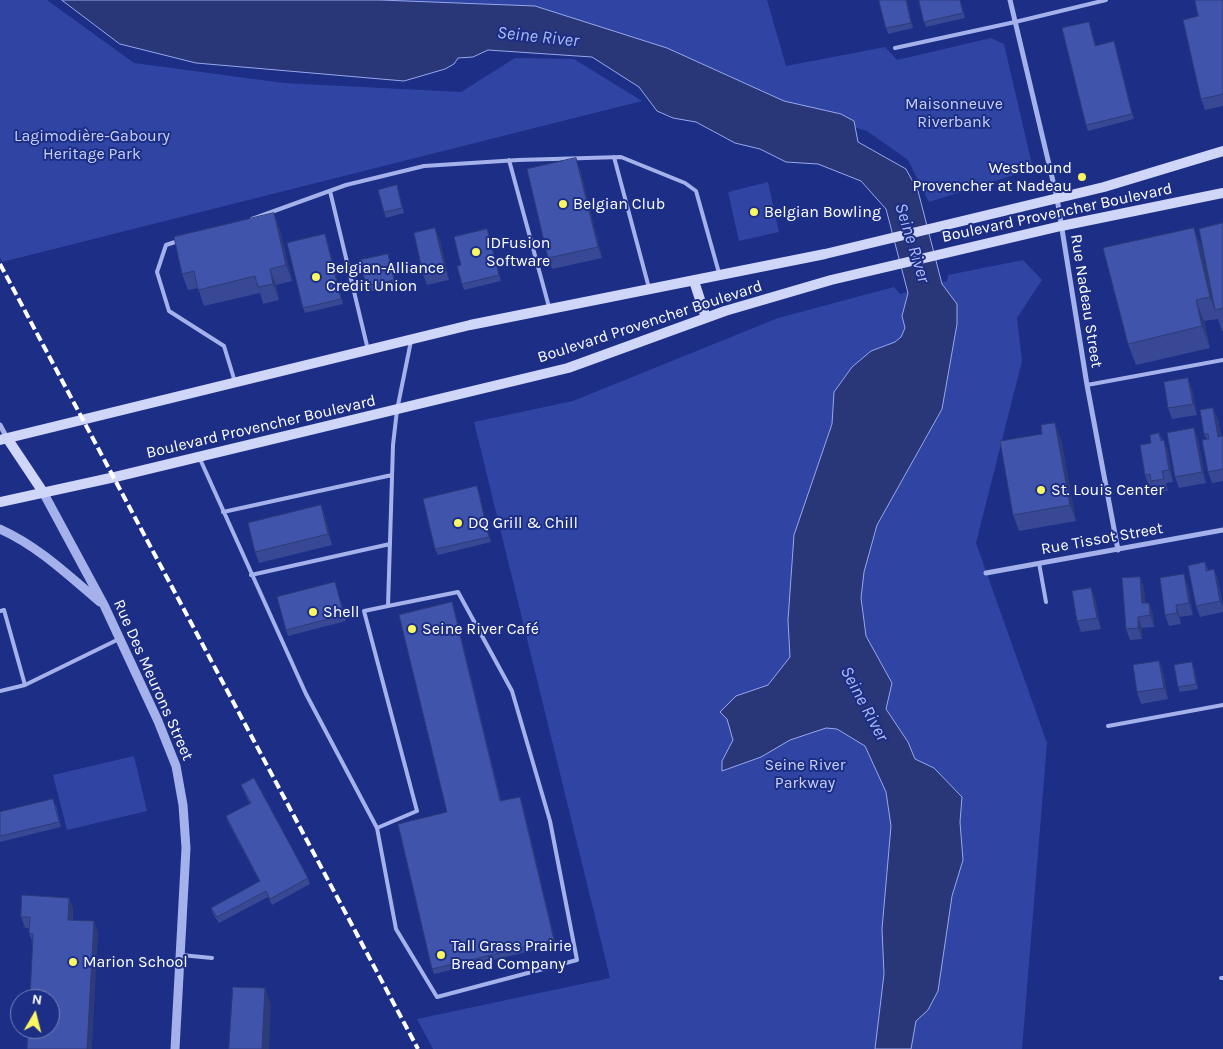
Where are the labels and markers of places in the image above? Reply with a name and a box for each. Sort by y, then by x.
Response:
place label: Westbound Provencher at Nadeau [912,158,1072,196]
marker: Westbound Provencher at Nadeau [1076,171,1088,183]
place label: Belgian Club [573,194,665,214]
marker: Belgian Club [557,198,569,210]
place label: Belgian Bowling [764,202,881,222]
marker: Belgian Bowling [748,206,760,218]
place label: IDFusion Software [486,233,550,271]
marker: IDFusion Software [470,246,482,258]
place label: Belgian-Alliance Credit Union [326,258,444,296]
marker: Belgian-Alliance Credit Union [310,271,322,283]
place label: St. Louis Center [1051,480,1164,500]
marker: St. Louis Center [1035,484,1047,496]
place label: DQ Grill & Chill [468,513,578,533]
marker: DQ Grill & Chill [452,517,464,529]
place label: Shell [323,602,360,622]
marker: Shell [307,606,319,618]
place label: Seine River Café [422,619,539,639]
marker: Seine River Café [406,623,418,635]
place label: Tall Grass Prairie Bread Company [451,936,572,974]
marker: Tall Grass Prairie Bread Company [435,949,447,961]
place label: Marion School [83,952,188,972]
marker: Marion School [67,956,79,968]

